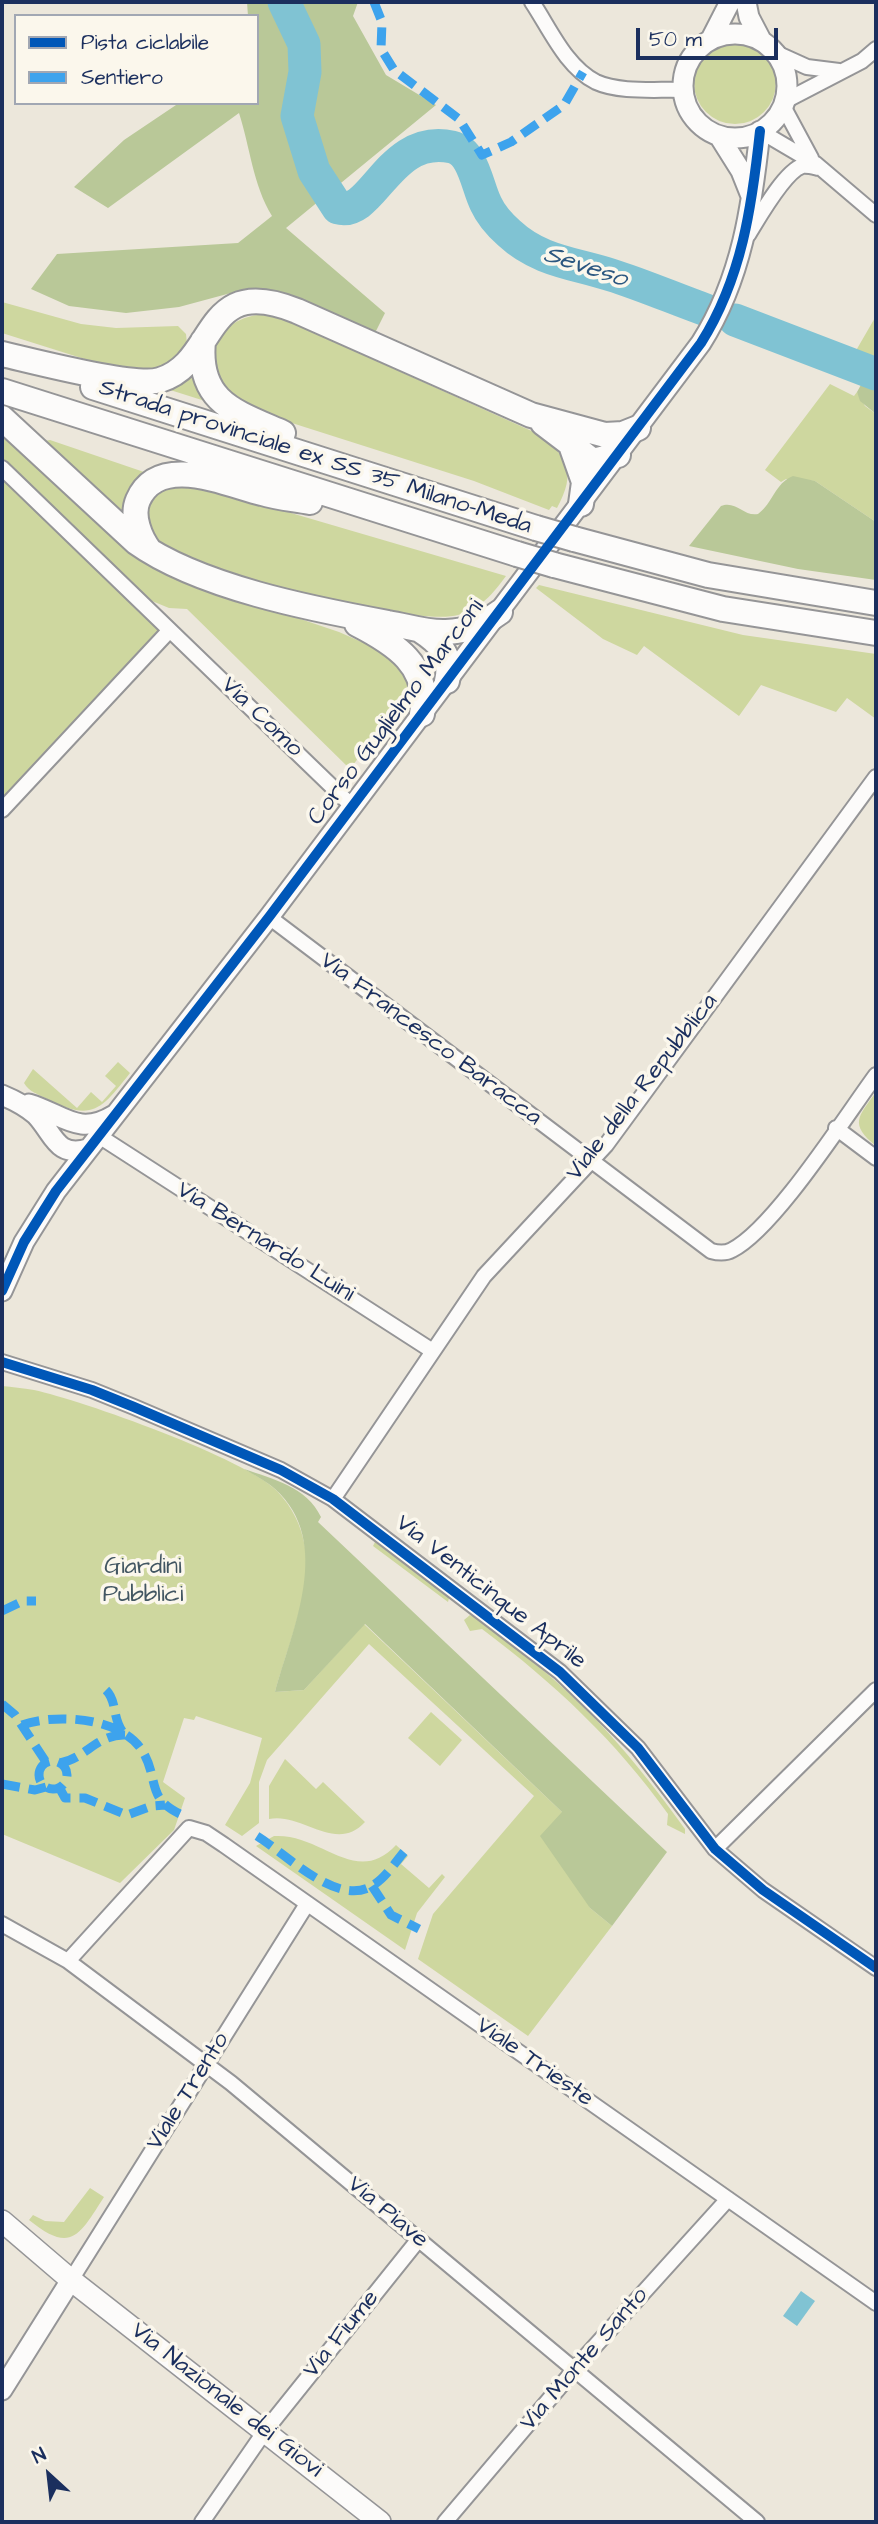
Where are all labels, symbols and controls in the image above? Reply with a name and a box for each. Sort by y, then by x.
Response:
legend [14,14,259,105]
scale bar [640,14,782,58]
text: 50 m [649,25,702,54]
text: Pista ciclabile [81,28,209,57]
text: Sentiero [81,63,163,92]
water label: Seveso [539,240,631,296]
street label: Strada provinciale ex SS 35 Milano-Meda [95,374,535,542]
street label: Corso Guglielmo Marconi [303,594,491,832]
street label: Via Como [214,672,308,764]
street label: Via Francesco Baracca [313,947,547,1133]
street label: Viale della Repubblica [561,989,725,1187]
street label: Via Bernardo Luini [171,1177,359,1309]
street label: Via Venticinque Aprile [389,1510,591,1676]
park label: Giardini Pubblici [103,1554,183,1610]
street label: Viale Trieste [470,2012,598,2114]
street label: Viale Trento [141,2028,237,2156]
street label: Via Piave [341,2171,433,2255]
street label: Via Monte Santo [515,2282,655,2438]
street label: Via Fiume [298,2285,386,2385]
street label: Via Nazionale dei Giovi [124,2317,328,2485]
north arrow [14,2440,84,2510]
text: N [28,2441,51,2471]

